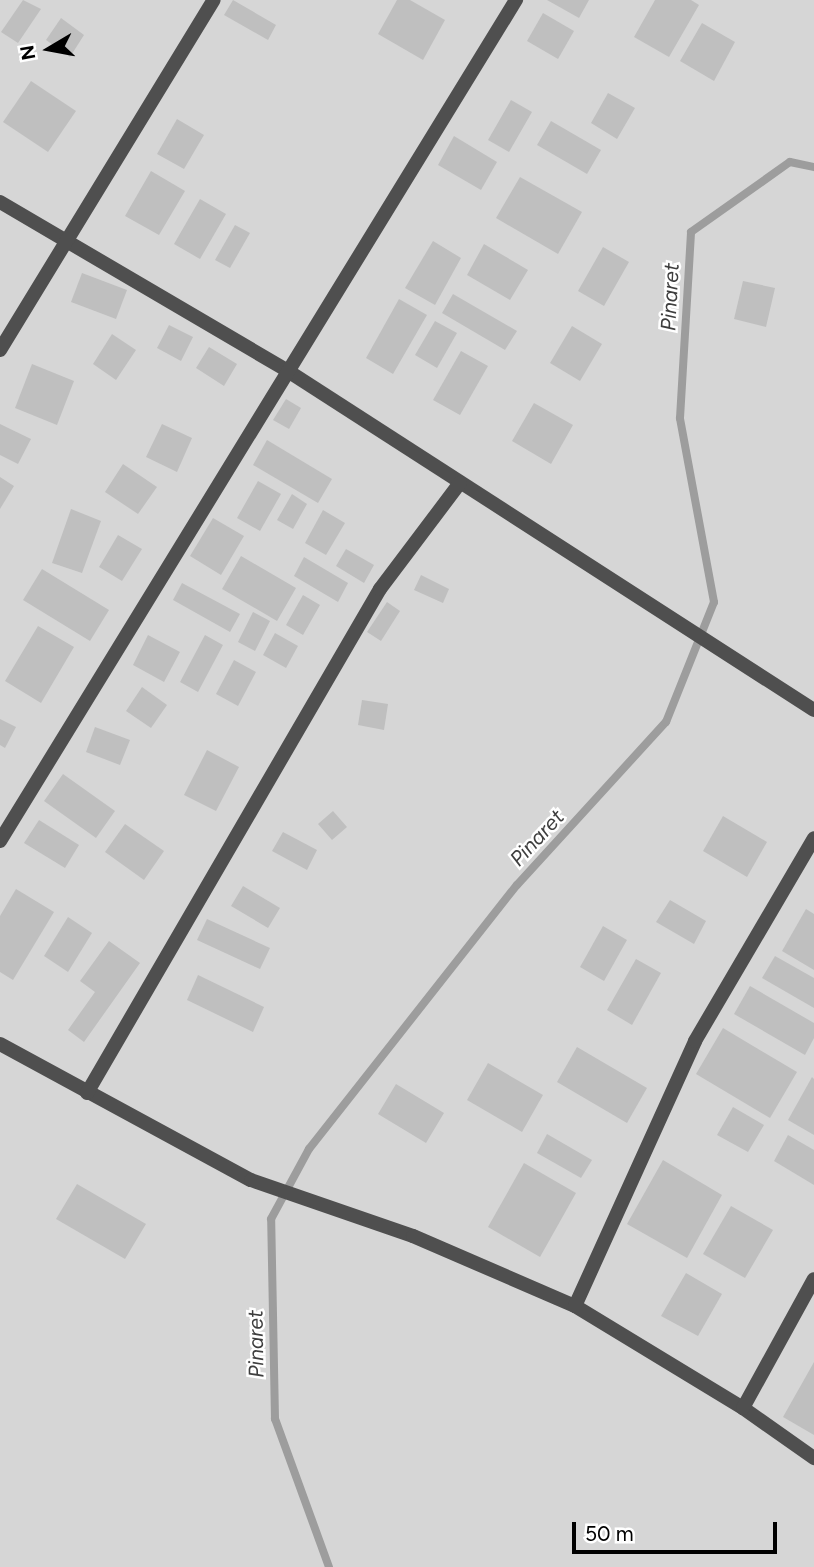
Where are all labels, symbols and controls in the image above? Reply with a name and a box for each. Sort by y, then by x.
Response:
north arrow [14,14,84,84]
text: N [15,44,40,62]
water label: Pinaret [656,262,684,332]
water label: Pinaret [505,805,569,871]
water label: Pinaret [243,1310,269,1378]
scale bar [576,1508,781,1552]
text: 50 m [585,1521,634,1546]

